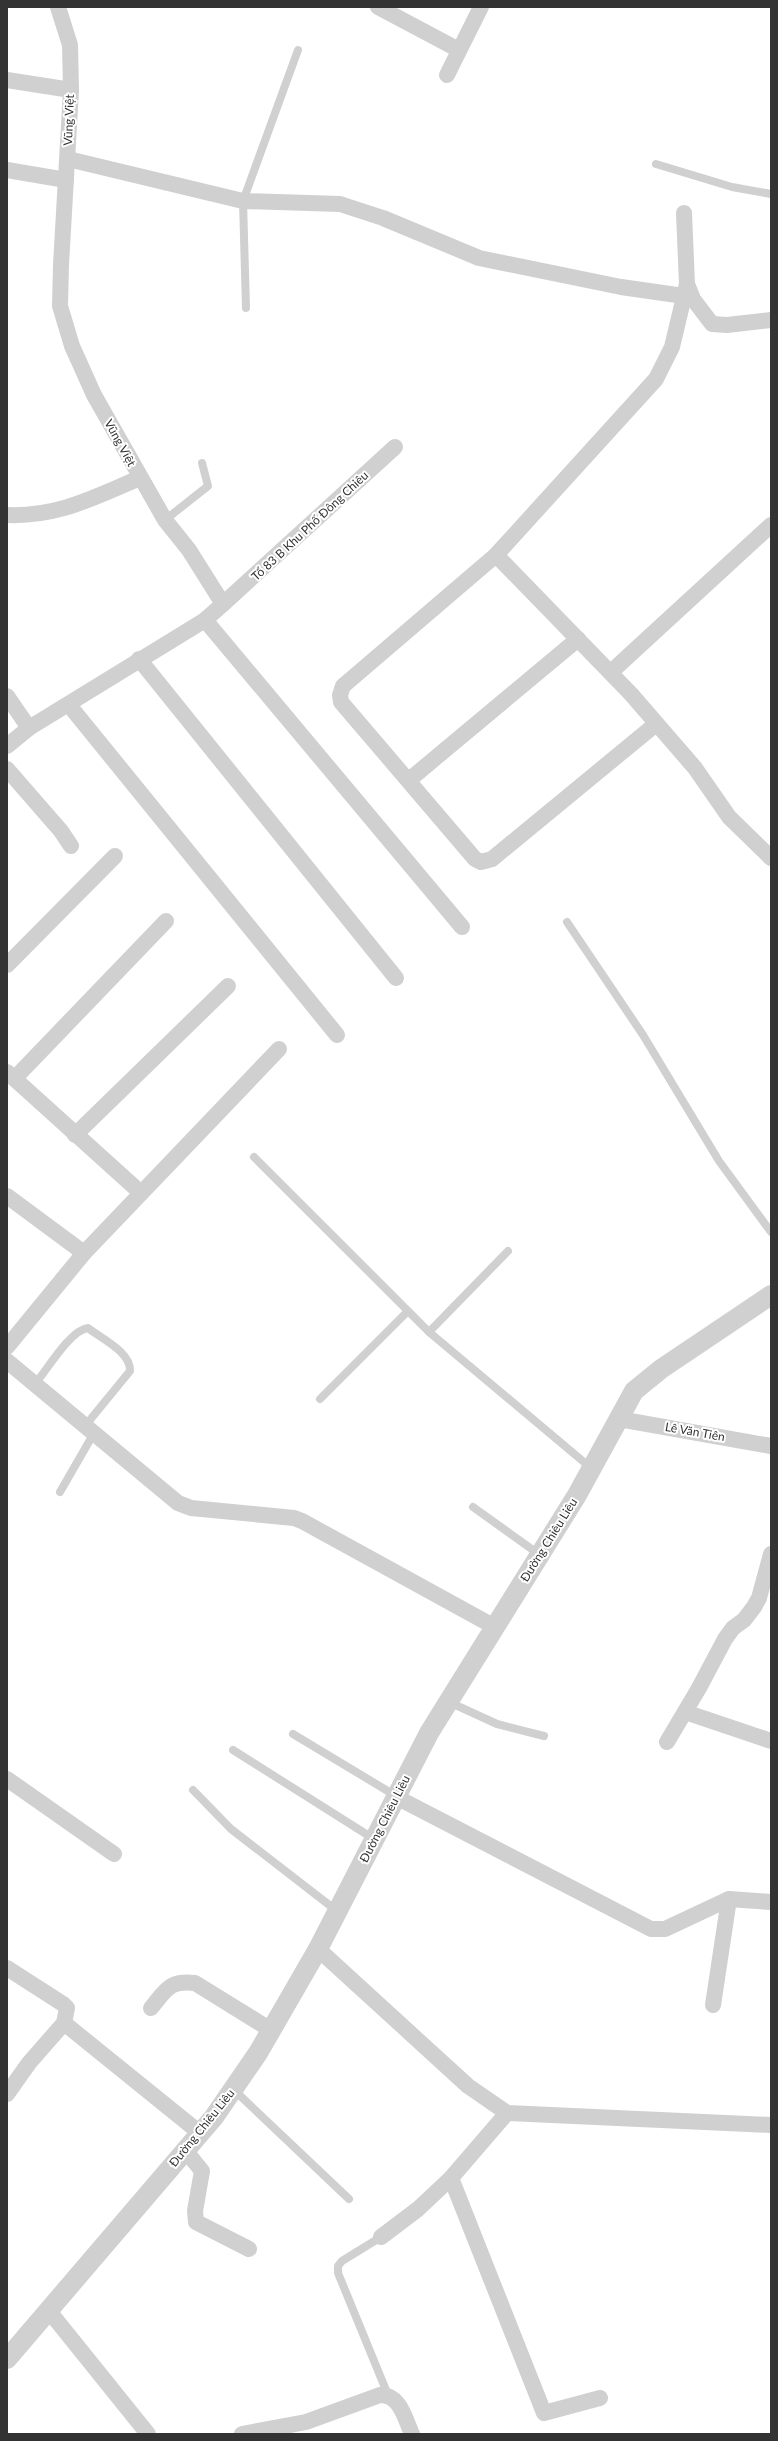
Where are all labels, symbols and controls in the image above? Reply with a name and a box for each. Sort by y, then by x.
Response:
street label: Vũng Việt [60,93,77,146]
street label: Vũng Việt [101,417,140,469]
street label: Tổ 83 B Khu Phố Đông Chiêu [248,468,371,584]
street label: Lê Văn Tiên [664,1419,726,1444]
street label: Đường Chiêu Liêu [517,1495,580,1584]
street label: Đường Chiêu Liêu [356,1773,413,1865]
street label: Đường Chiêu Liêu [166,2086,238,2170]

